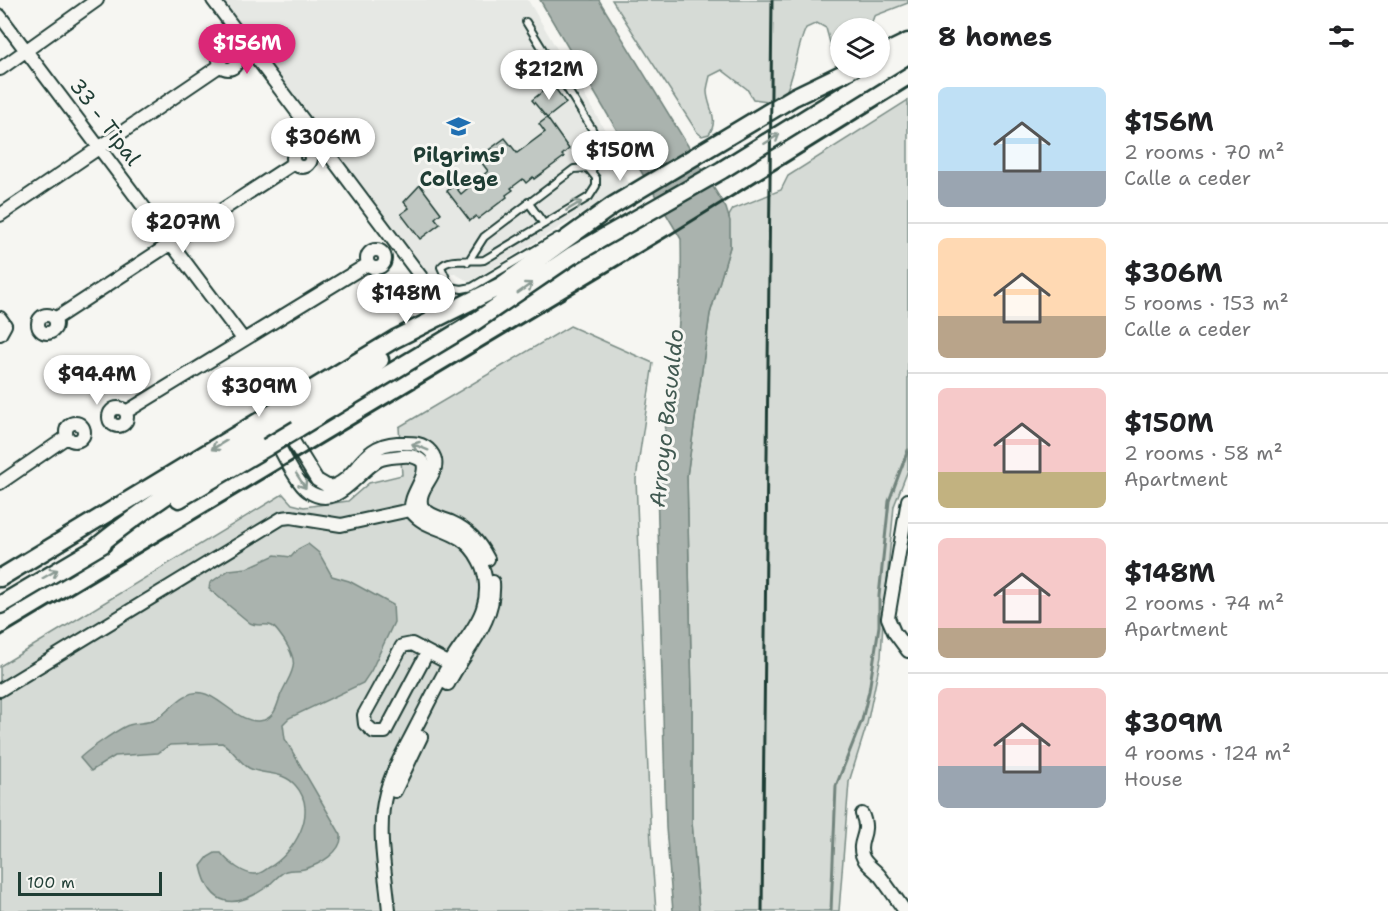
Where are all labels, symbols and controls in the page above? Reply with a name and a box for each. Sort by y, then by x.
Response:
map controls [830,18,890,78]
button: layers [830,18,890,78]
text: 8 homes [938,19,1052,54]
icon: filters [1325,20,1358,53]
pin: $156M [205,24,289,75]
text: $156M [212,30,282,56]
pin: $212M [507,50,591,101]
text: $212M [514,56,584,82]
street label: 33 - Tipal [63,73,147,172]
text: $156M [1124,104,1214,139]
icon: home [986,111,1058,183]
school or university icon: Pilgrims' College [446,114,472,140]
pin: $306M [281,118,365,169]
text: $306M [285,124,361,150]
pin: $150M [578,131,662,182]
one-way arrow [763,132,780,144]
text: $150M [585,137,655,163]
text: 2 rooms · 70 m² [1124,139,1285,165]
place label: Pilgrims' College [413,141,505,193]
text: Calle a ceder [1124,165,1251,191]
one-way arrow [565,199,582,211]
pin: $207M [141,203,225,254]
text: $207M [146,209,220,235]
text: $306M [1124,255,1223,290]
icon: home [986,262,1058,334]
pin: $148M [364,274,448,325]
text: $148M [371,280,441,306]
one-way arrow [516,281,533,294]
text: 5 rooms · 153 m² [1124,290,1289,316]
text: Calle a ceder [1124,316,1251,342]
water label: Arroyo Basualdo [643,327,690,509]
pin: $94.4M [48,355,146,406]
text: $94.4M [58,361,136,387]
pin: $309M [217,367,301,418]
text: $309M [221,373,297,399]
text: $150M [1124,405,1214,440]
icon: home [986,412,1058,484]
one-way arrow [211,440,228,452]
text: 2 rooms · 58 m² [1124,440,1283,466]
one-way arrow [412,441,430,452]
text: Apartment [1124,466,1228,492]
one-way arrow [295,472,307,489]
text: $148M [1124,555,1215,590]
icon: home [986,562,1058,634]
one-way arrow [41,568,58,580]
text: 2 rooms · 74 m² [1124,590,1284,616]
text: Apartment [1124,616,1228,642]
text: $309M [1124,705,1223,740]
icon: home [986,712,1058,784]
text: 4 rooms · 124 m² [1124,740,1291,766]
text: House [1124,766,1183,792]
scale bar [18,869,162,896]
text: 100 m [27,872,75,893]

